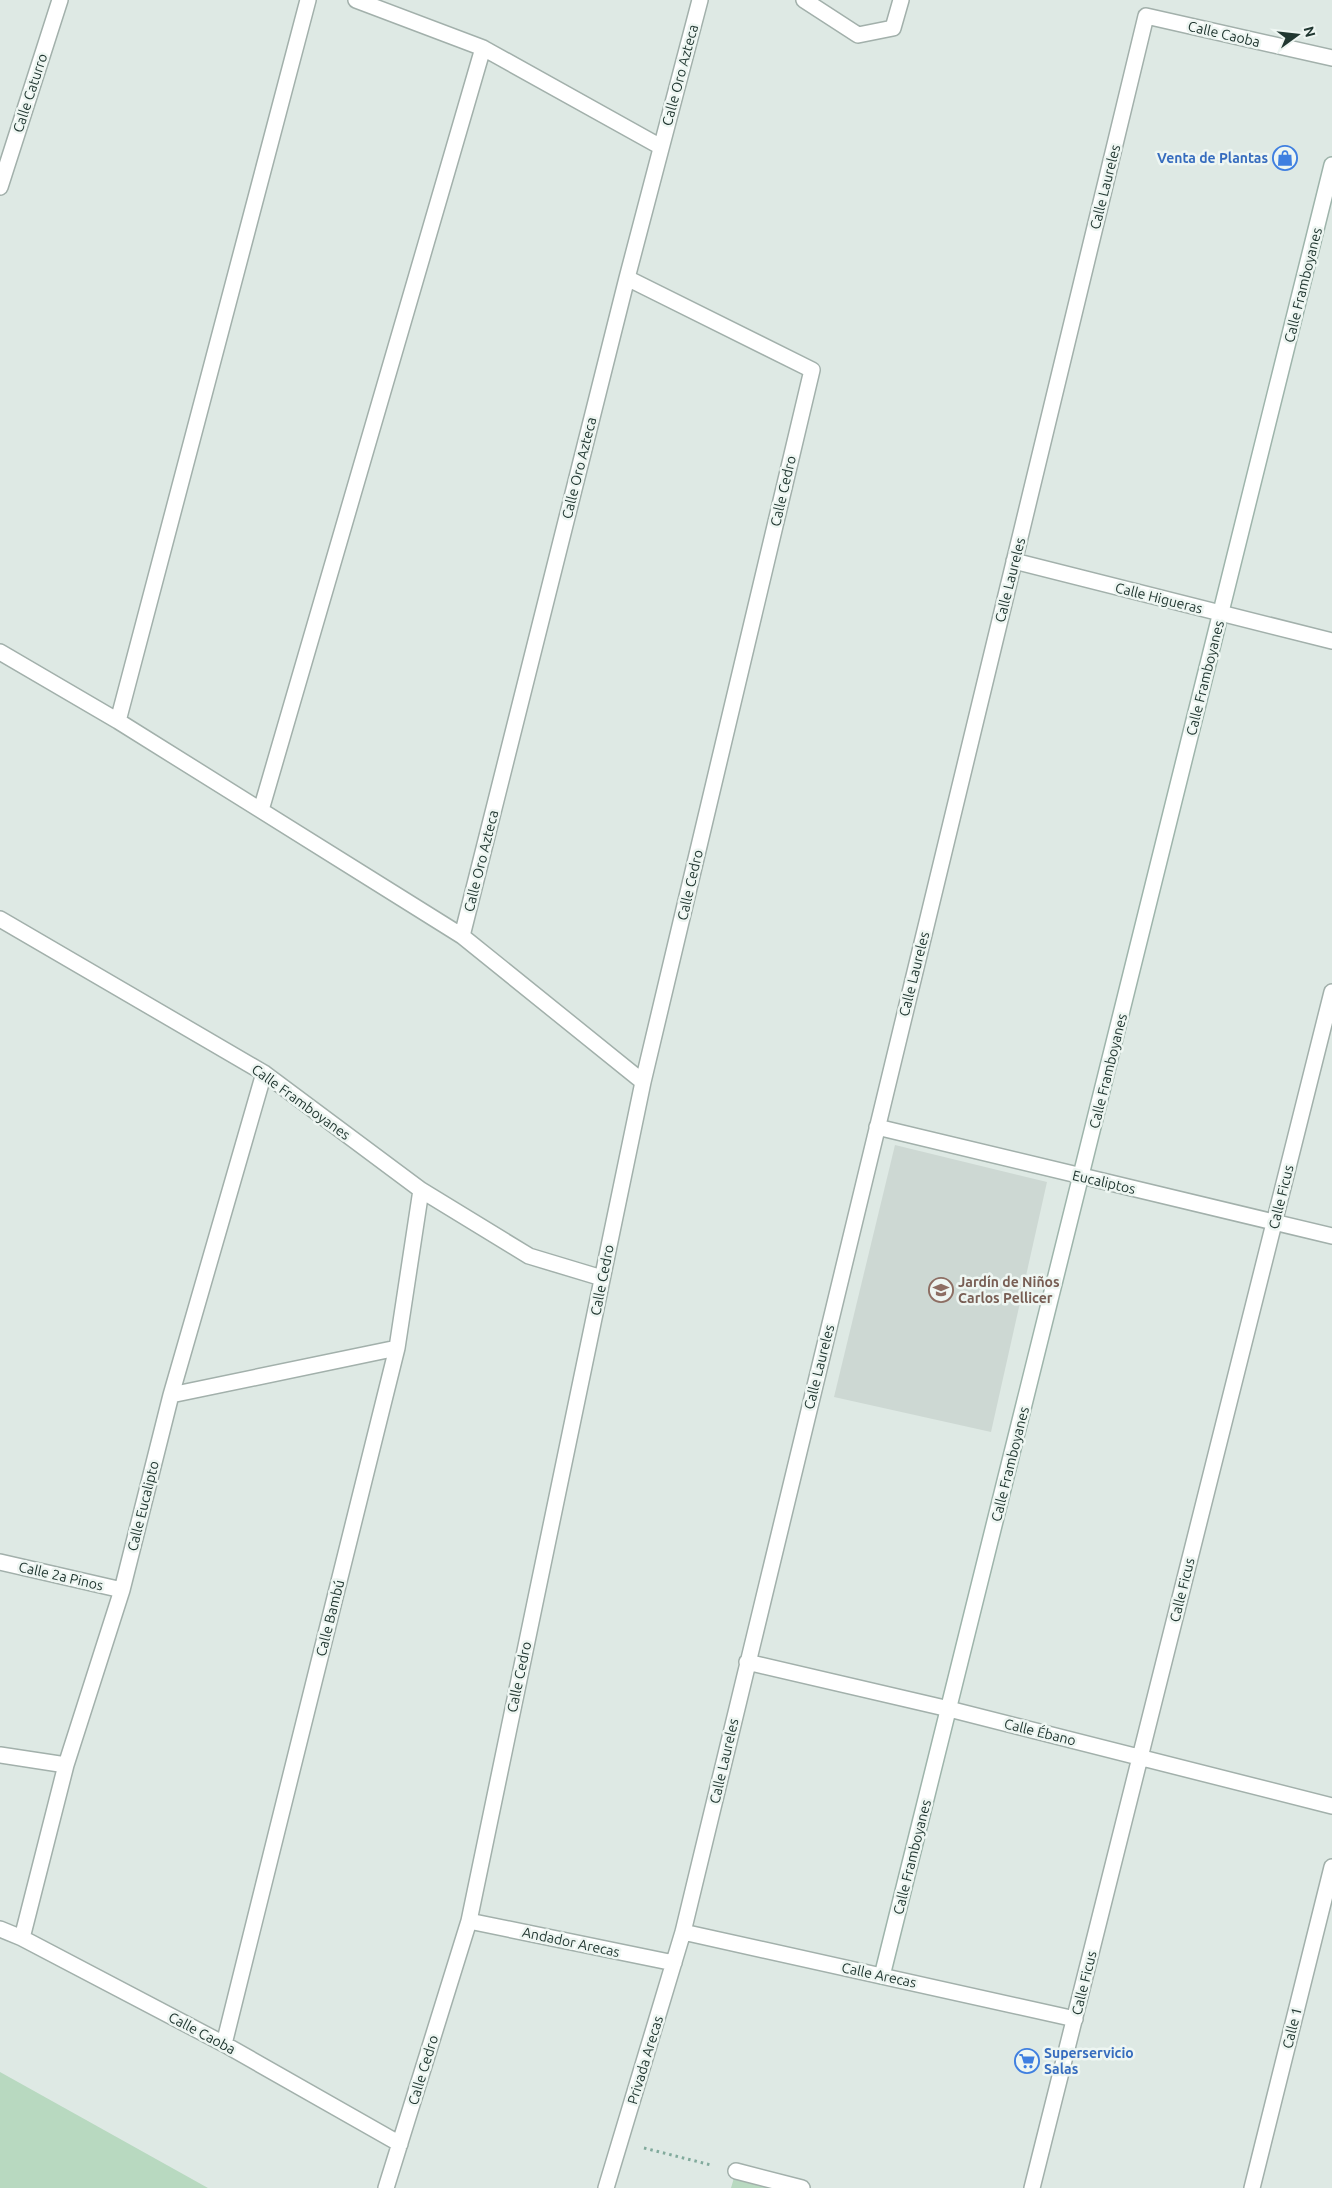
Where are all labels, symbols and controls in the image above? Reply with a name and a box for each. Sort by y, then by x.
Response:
north arrow [1272,10,1322,60]
street label: Calle Caoba [1186,18,1262,50]
street label: Calle Oro Azteca [659,23,701,127]
text: N [1300,25,1319,39]
street label: Calle Caturro [10,51,50,135]
street label: Calle Laureles [1087,143,1123,231]
shop icon: Venta de Plantas [1272,145,1298,171]
place label: Venta de Plantas [1157,150,1268,166]
street label: Calle Framboyanes [1281,226,1325,344]
street label: Calle Oro Azteca [559,415,599,521]
street label: Calle Cedro [767,454,799,528]
street label: Calle Laureles [992,536,1028,624]
street label: Calle Higueras [1114,579,1204,617]
street label: Calle Framboyanes [1183,619,1227,737]
street label: Calle Oro Azteca [461,808,501,914]
street label: Calle Cedro [674,848,706,922]
street label: Calle Laureles [896,930,932,1018]
street label: Calle Framboyanes [1086,1012,1130,1130]
street label: Calle Framboyanes [249,1061,353,1143]
street label: Calle Ficus [1265,1163,1297,1231]
street label: Eucaliptos [1071,1167,1137,1197]
street label: Calle Cedro [587,1243,617,1317]
place label: Jardín de Niños Carlos Pellicer [958,1274,1060,1306]
school or university icon: Jardín de Niños Carlos Pellicer [928,1277,954,1303]
street label: Calle Laureles [801,1323,837,1411]
street label: Calle Framboyanes [988,1405,1032,1523]
street label: Calle Eucalipto [124,1459,162,1553]
street label: Calle Ficus [1166,1556,1198,1624]
street label: Calle 2a Pinos [17,1558,105,1594]
street label: Calle Bambú [313,1578,347,1658]
street label: Calle Cedro [504,1640,534,1714]
street label: Calle Ébano [1002,1714,1078,1749]
street label: Calle Laureles [706,1717,742,1805]
street label: Calle Framboyanes [890,1798,934,1916]
street label: Andador Arecas [521,1924,621,1960]
street label: Calle Ficus [1068,1949,1100,2017]
street label: Calle Arecas [840,1959,918,1991]
street label: Calle 1 [1279,2006,1305,2050]
street label: Calle Caoba [166,2009,238,2057]
street label: Privada Arecas [624,2014,666,2106]
street label: Calle Cedro [405,2033,441,2107]
place label: Superservicio Salas [1044,2045,1134,2077]
supermarket icon: Superservicio Salas [1014,2048,1040,2074]

